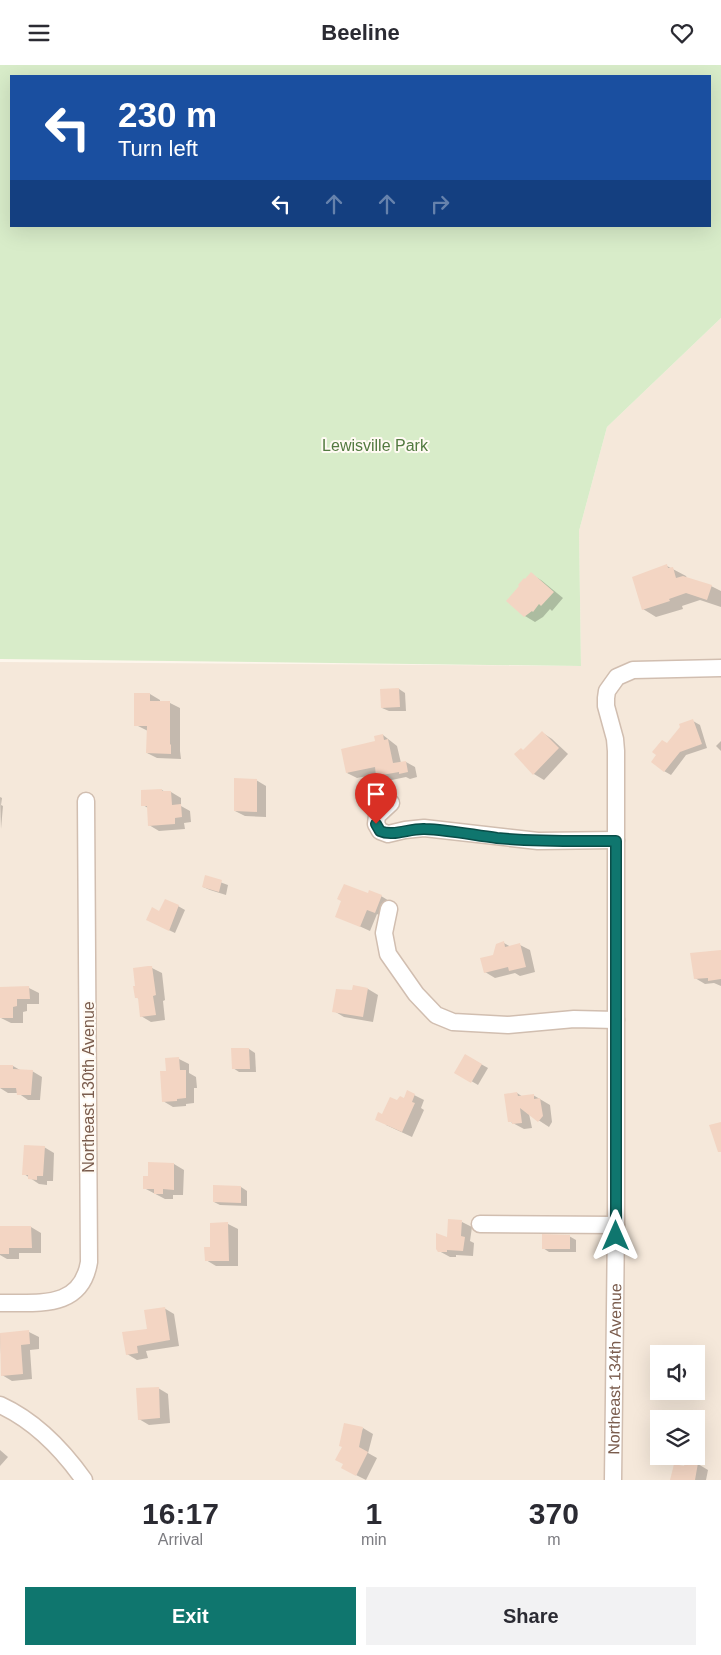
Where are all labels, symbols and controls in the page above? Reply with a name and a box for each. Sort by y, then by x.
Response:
icon: menu [25,19,53,47]
icon: heart [668,19,696,47]
text: Beeline [321,20,400,45]
icon: left [35,95,100,160]
text: 230 m [118,95,217,134]
text: Turn left [118,136,198,161]
icon: left [267,190,295,218]
icon: ahead [320,190,348,218]
icon: ahead [373,190,401,218]
icon: right [426,190,454,218]
park label: Lewisville Park [322,437,429,454]
pin [355,773,397,824]
icon: arrive [362,780,390,808]
street label: Northeast 130th Avenue [80,1001,97,1173]
position arrow [589,1209,641,1261]
street label: Northeast 134th Avenue [605,1283,624,1455]
map controls [650,1345,705,1465]
button: sound [650,1345,705,1400]
button: layers [650,1410,705,1465]
text: 16:17 [142,1497,219,1530]
text: 1 [365,1497,382,1530]
text: 370 [529,1497,579,1530]
text: Arrival [158,1531,203,1548]
text: min [361,1531,387,1548]
text: m [547,1531,560,1548]
button: Exit [25,1587,356,1645]
button: Share [366,1587,696,1645]

